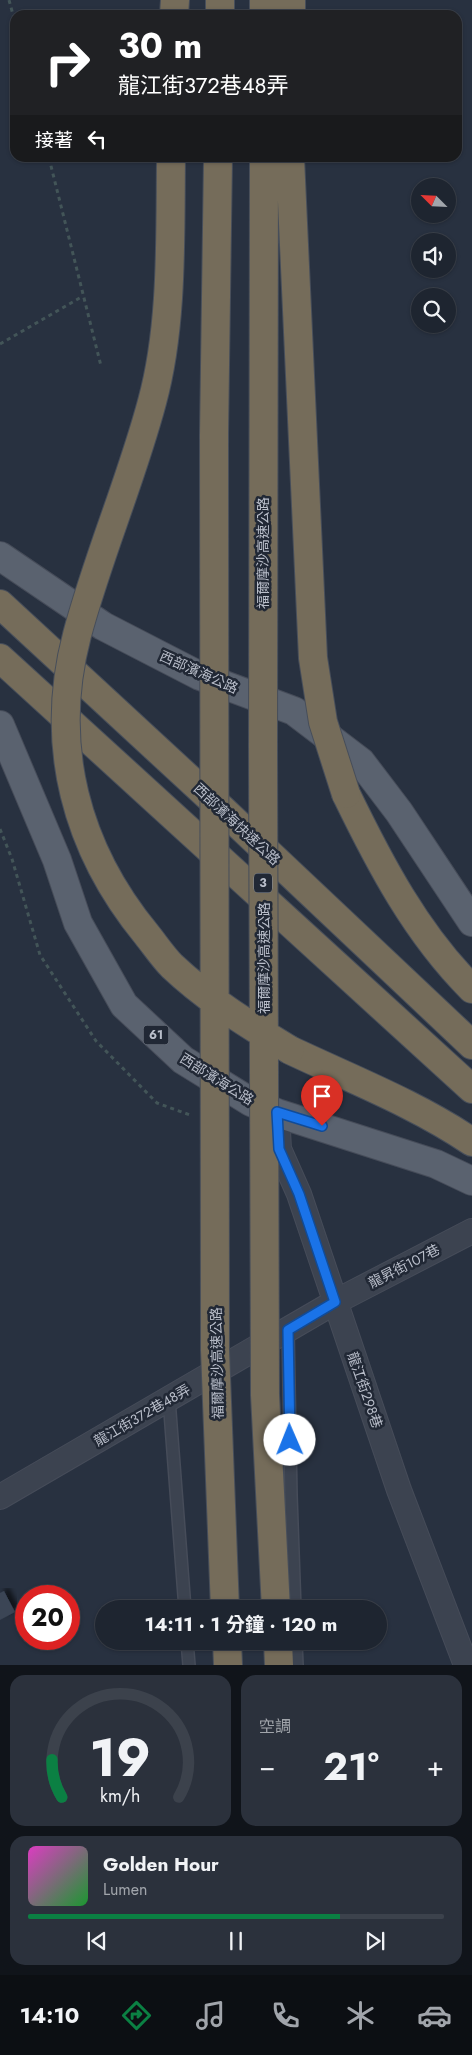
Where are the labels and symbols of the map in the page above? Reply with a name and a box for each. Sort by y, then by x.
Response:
north arrow [411,178,456,222]
street label: 福爾摩沙高速公路 [253,497,273,609]
street label: 西部濱海公路 [157,646,241,698]
street label: 西部濱海快速公路 [189,778,285,870]
road number: 3 [254,874,272,892]
street label: 福爾摩沙高速公路 [254,902,274,1014]
road number: 61 [144,1026,168,1044]
street label: 西部濱海公路 [176,1048,258,1110]
pin [301,1075,343,1126]
street label: 龍昇街107巷 [365,1239,443,1293]
street label: 福爾摩沙高速公路 [206,1307,228,1419]
street label: 龍江街298巷 [343,1349,387,1431]
street label: 龍江街372巷48弄 [90,1379,194,1451]
position arrow [263,1413,315,1465]
speed limit sign: 20 [15,1585,80,1650]

